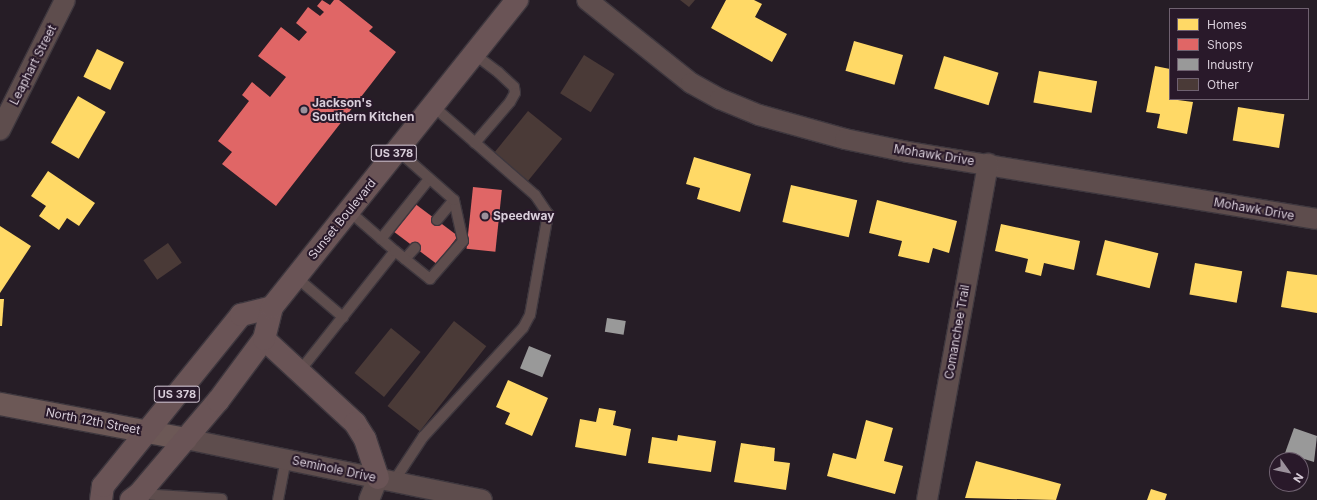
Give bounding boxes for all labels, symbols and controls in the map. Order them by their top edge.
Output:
legend [1169,8,1309,100]
text: Homes [1207,17,1247,32]
street label: Leaphart Street [7,23,59,107]
text: Shops [1207,37,1243,52]
text: Industry [1207,57,1253,72]
text: Other [1207,77,1239,92]
place label: Jackson's Southern Kitchen [312,96,414,124]
marker: Jackson's Southern Kitchen [299,105,309,115]
street label: Mohawk Drive [893,142,975,168]
road number: US 378 [370,144,418,162]
street label: Sunset Boulevard [305,176,379,262]
street label: Mohawk Drive [1213,195,1295,223]
place label: Speedway [493,209,554,223]
marker: Speedway [480,211,490,221]
street label: Comanchee Trail [942,284,972,380]
road number: US 378 [153,385,201,403]
street label: North 12th Street [45,405,141,437]
north arrow [1269,452,1309,492]
street label: Seminole Drive [291,453,377,485]
text: N [1290,471,1306,485]

